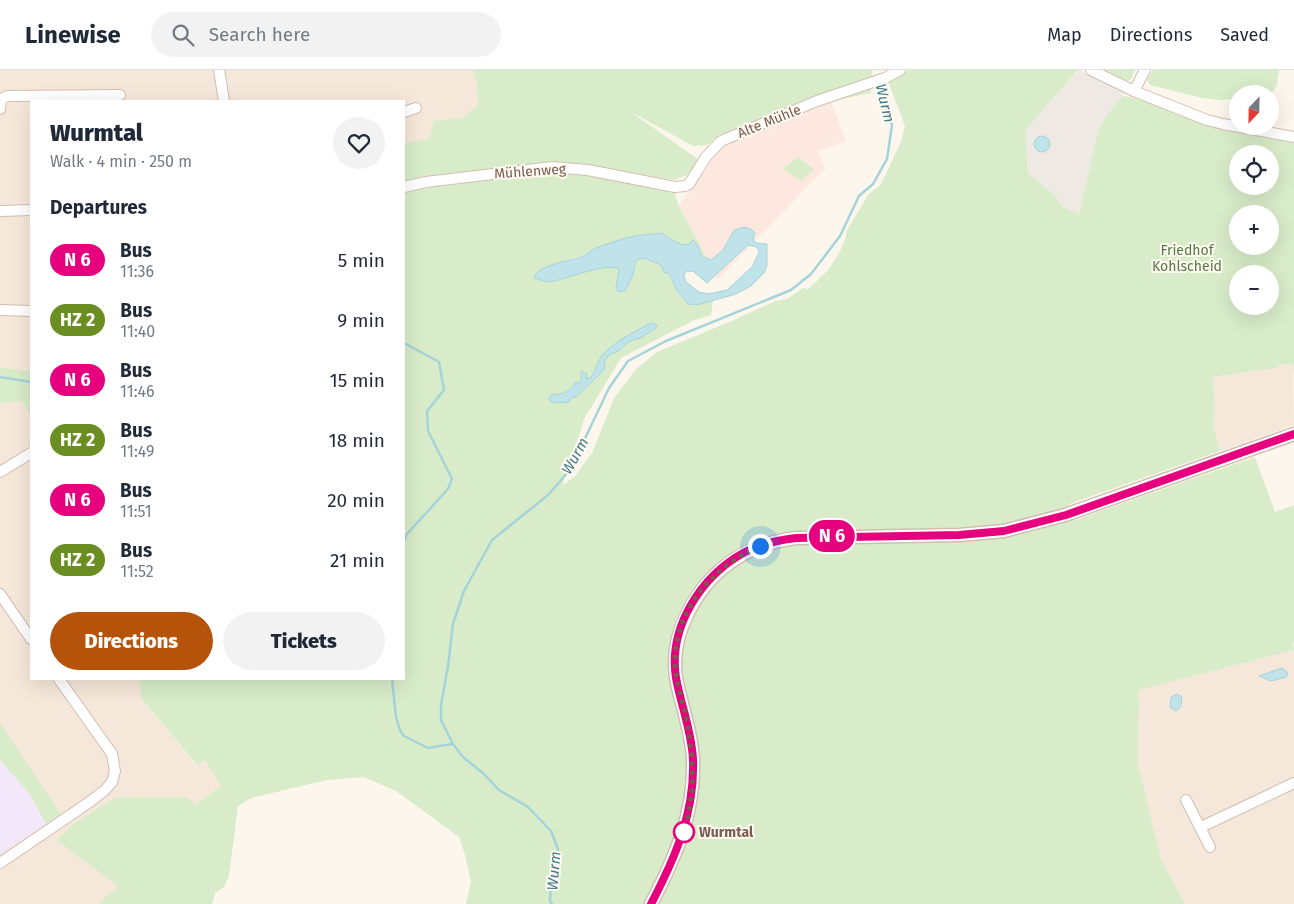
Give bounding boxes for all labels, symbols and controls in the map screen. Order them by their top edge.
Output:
search box [151,12,501,57]
text: Linewise [25,21,121,49]
icon: search [169,21,197,49]
text: Search here [209,23,310,46]
text: Map [1047,24,1082,46]
text: Directions [1110,24,1192,46]
text: Saved [1220,24,1269,46]
water label: Wurm [872,82,898,124]
north arrow [1229,85,1279,135]
map controls [1229,85,1279,315]
street label: Alte Mühle [735,101,804,142]
button: heart [333,117,385,169]
text: Wurmtal [50,119,143,147]
button: locate [1229,145,1279,195]
text: Walk · 4 min · 250 m [50,152,192,171]
street label: Mühlenweg [493,160,567,182]
text: Departures [50,196,147,219]
button: + [1229,205,1279,255]
text: Bus [120,239,152,262]
park label: Friedhof Kohlscheid [1152,242,1222,275]
text: N 6 [64,249,91,271]
text: 5 min [338,249,385,272]
text: 11:36 [120,262,154,281]
button: − [1229,265,1279,315]
text: Bus [120,299,152,322]
text: HZ 2 [60,309,95,331]
text: 9 min [337,309,385,332]
text: 11:40 [120,322,155,341]
text: Bus [120,359,152,382]
text: N 6 [64,369,91,391]
text: 15 min [329,369,385,392]
text: 11:46 [120,382,154,401]
text: Bus [120,419,152,442]
text: HZ 2 [60,429,95,451]
text: 18 min [328,429,385,452]
water label: Wurm [558,434,592,478]
text: 11:49 [120,442,154,461]
text: Bus [120,479,152,502]
text: N 6 [64,489,91,511]
text: 20 min [327,489,385,512]
text: 11:51 [120,502,152,521]
line badge: N 6 [803,520,861,552]
text: N 6 [819,525,845,547]
your location [748,534,773,559]
text: Bus [120,539,152,562]
text: HZ 2 [60,549,95,571]
text: 21 min [330,549,385,572]
text: 11:52 [120,562,154,581]
button: Directions [50,612,213,670]
button: Tickets [223,612,385,670]
marker: Wurmtal [673,821,695,843]
place label: Wurmtal [699,824,754,841]
water label: Wurm [543,851,565,891]

